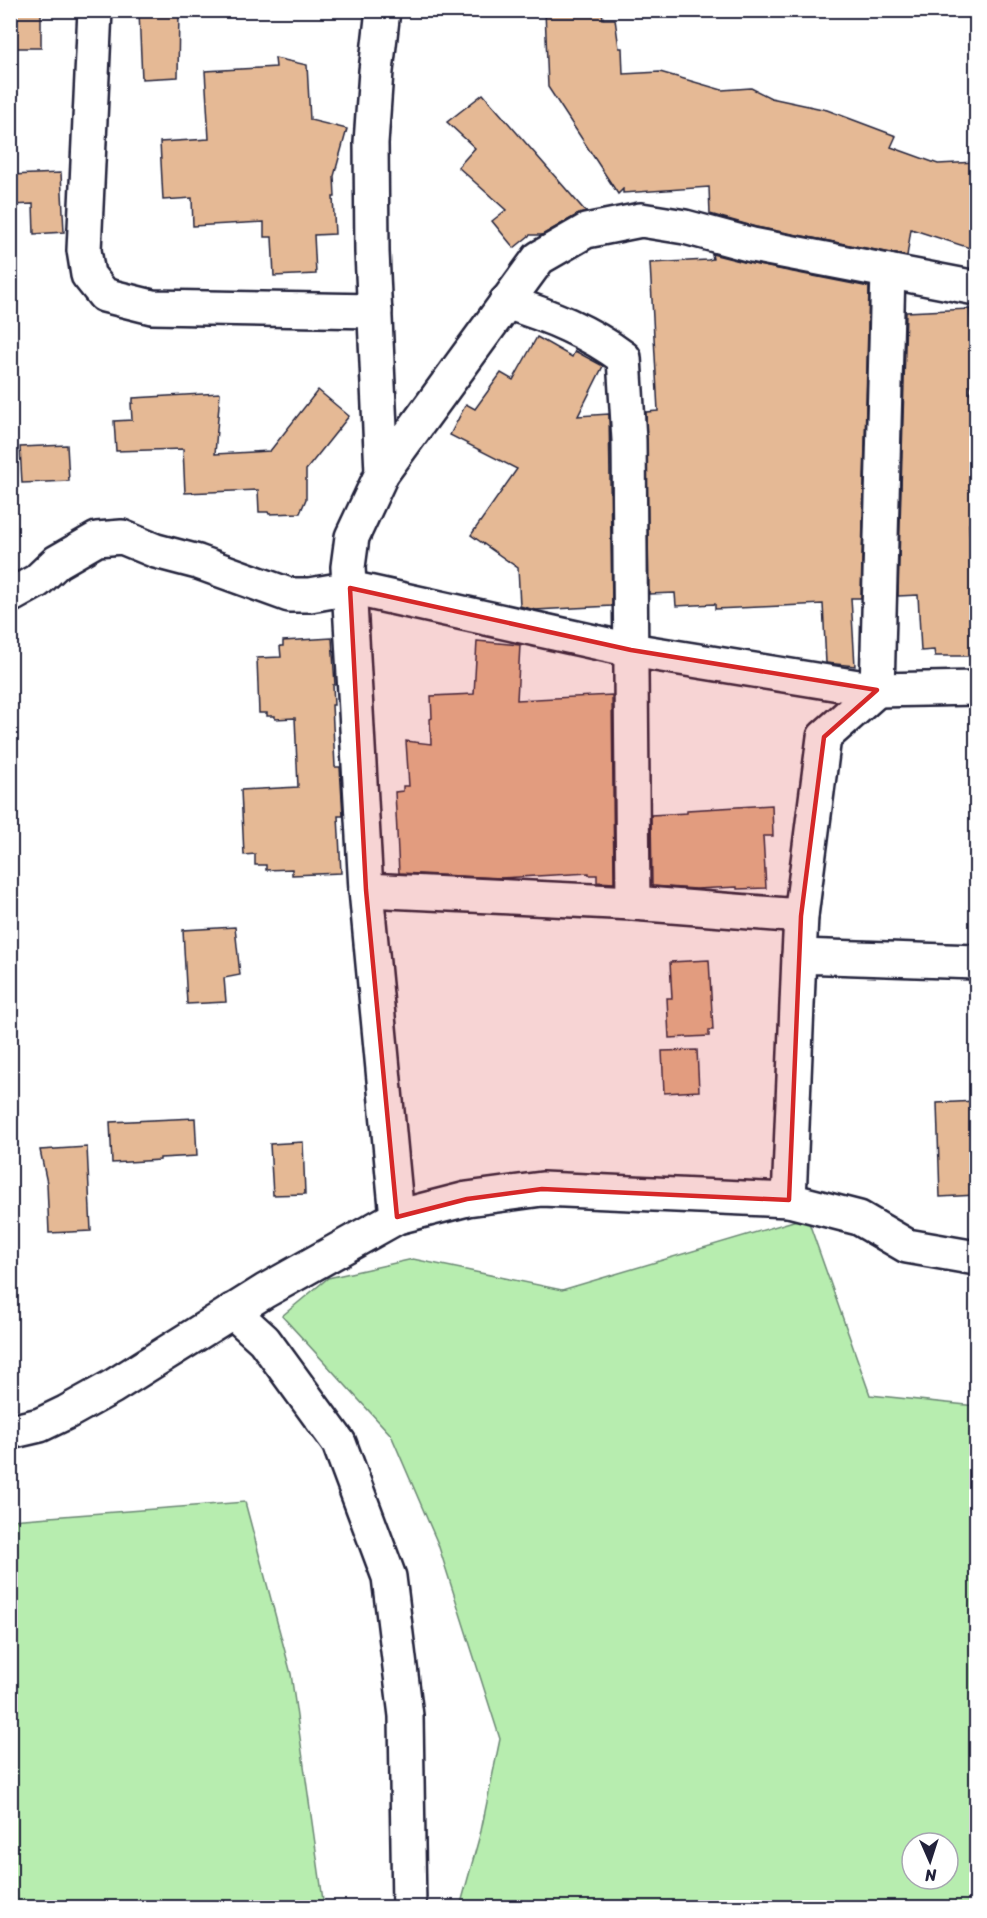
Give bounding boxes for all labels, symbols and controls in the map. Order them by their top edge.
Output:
north arrow [900,1831,960,1891]
text: N [924,1861,938,1890]

